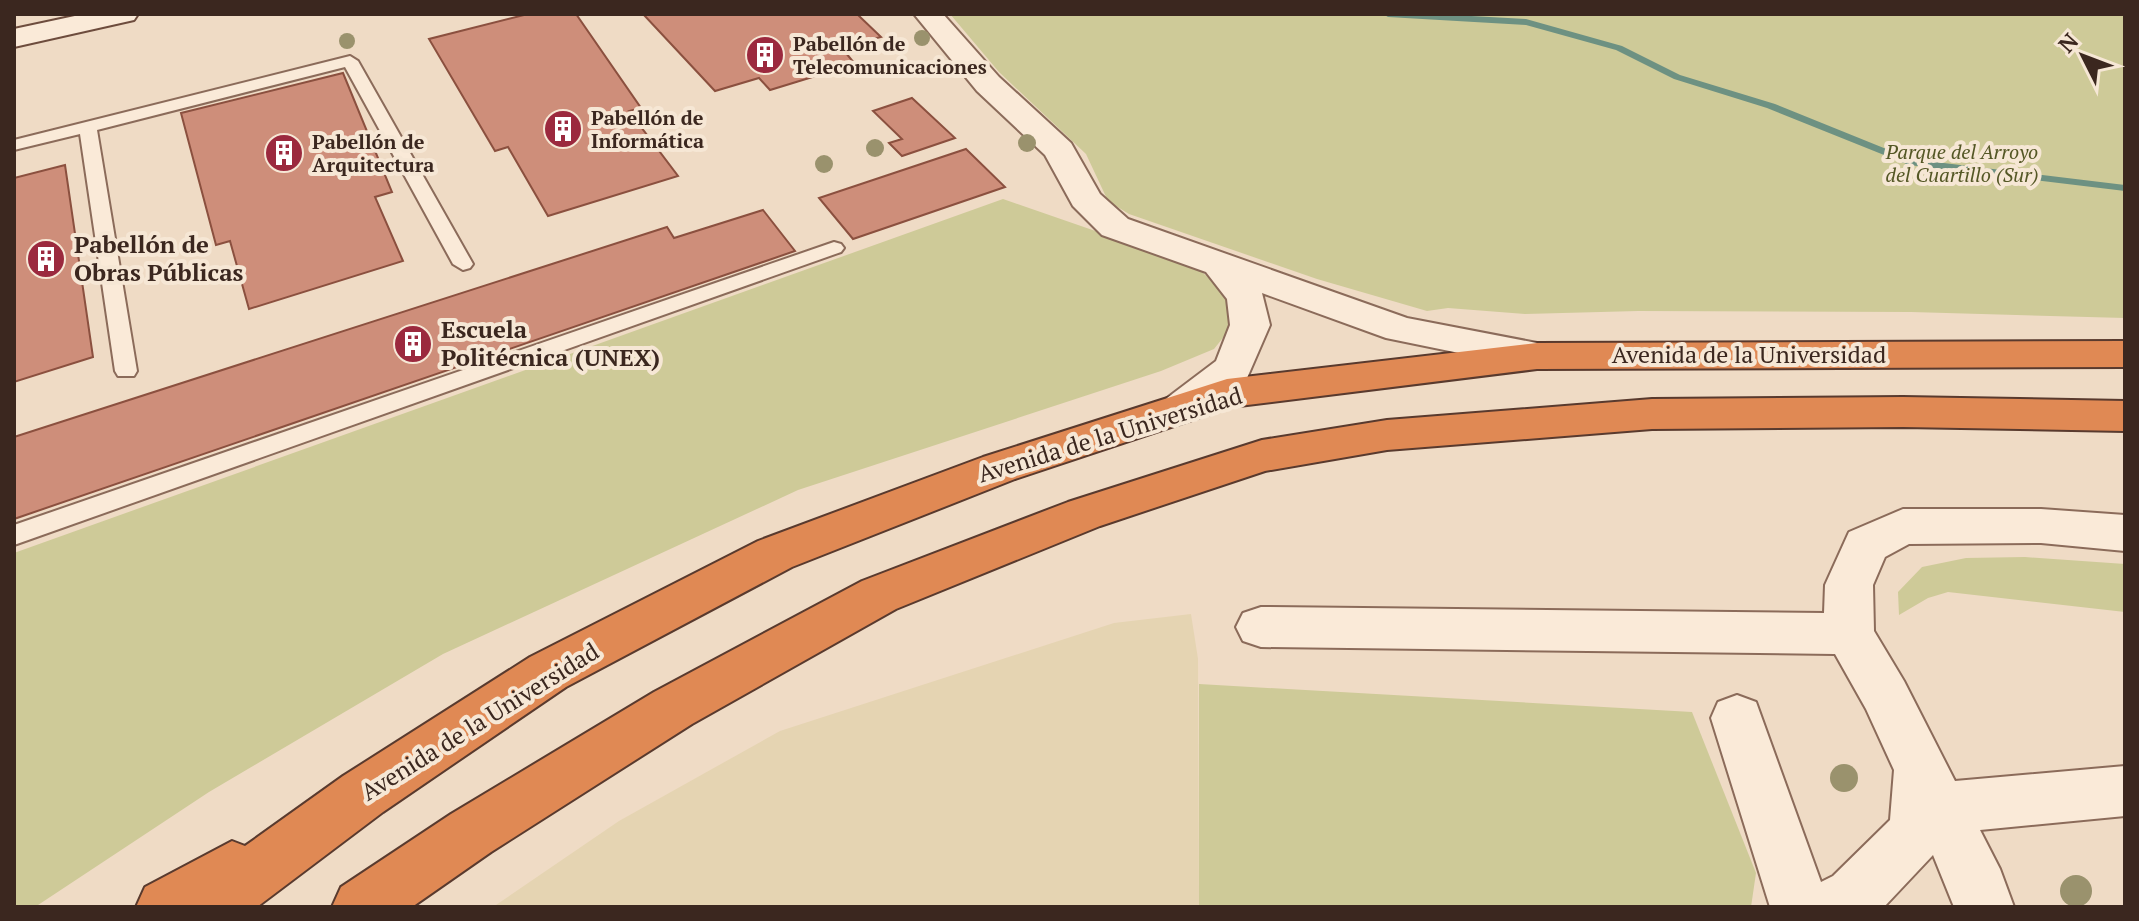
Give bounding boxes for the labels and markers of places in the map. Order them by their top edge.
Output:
place label: Pabellón de Telecomunicaciones [793,30,987,80]
building icon: Pabellón de Telecomunicaciones [744,34,786,76]
place label: Pabellón de Informática [591,104,704,154]
building icon: Pabellón de Informática [542,108,584,150]
place label: Pabellón de Arquitectura [312,128,434,178]
building icon: Pabellón de Arquitectura [263,132,305,174]
place label: Pabellón de Obras Públicas [74,228,244,288]
building icon: Pabellón de Obras Públicas [25,238,67,280]
place label: Escuela Politécnica (UNEX) [441,313,660,373]
building icon: Escuela Politécnica (UNEX) [392,323,434,365]

